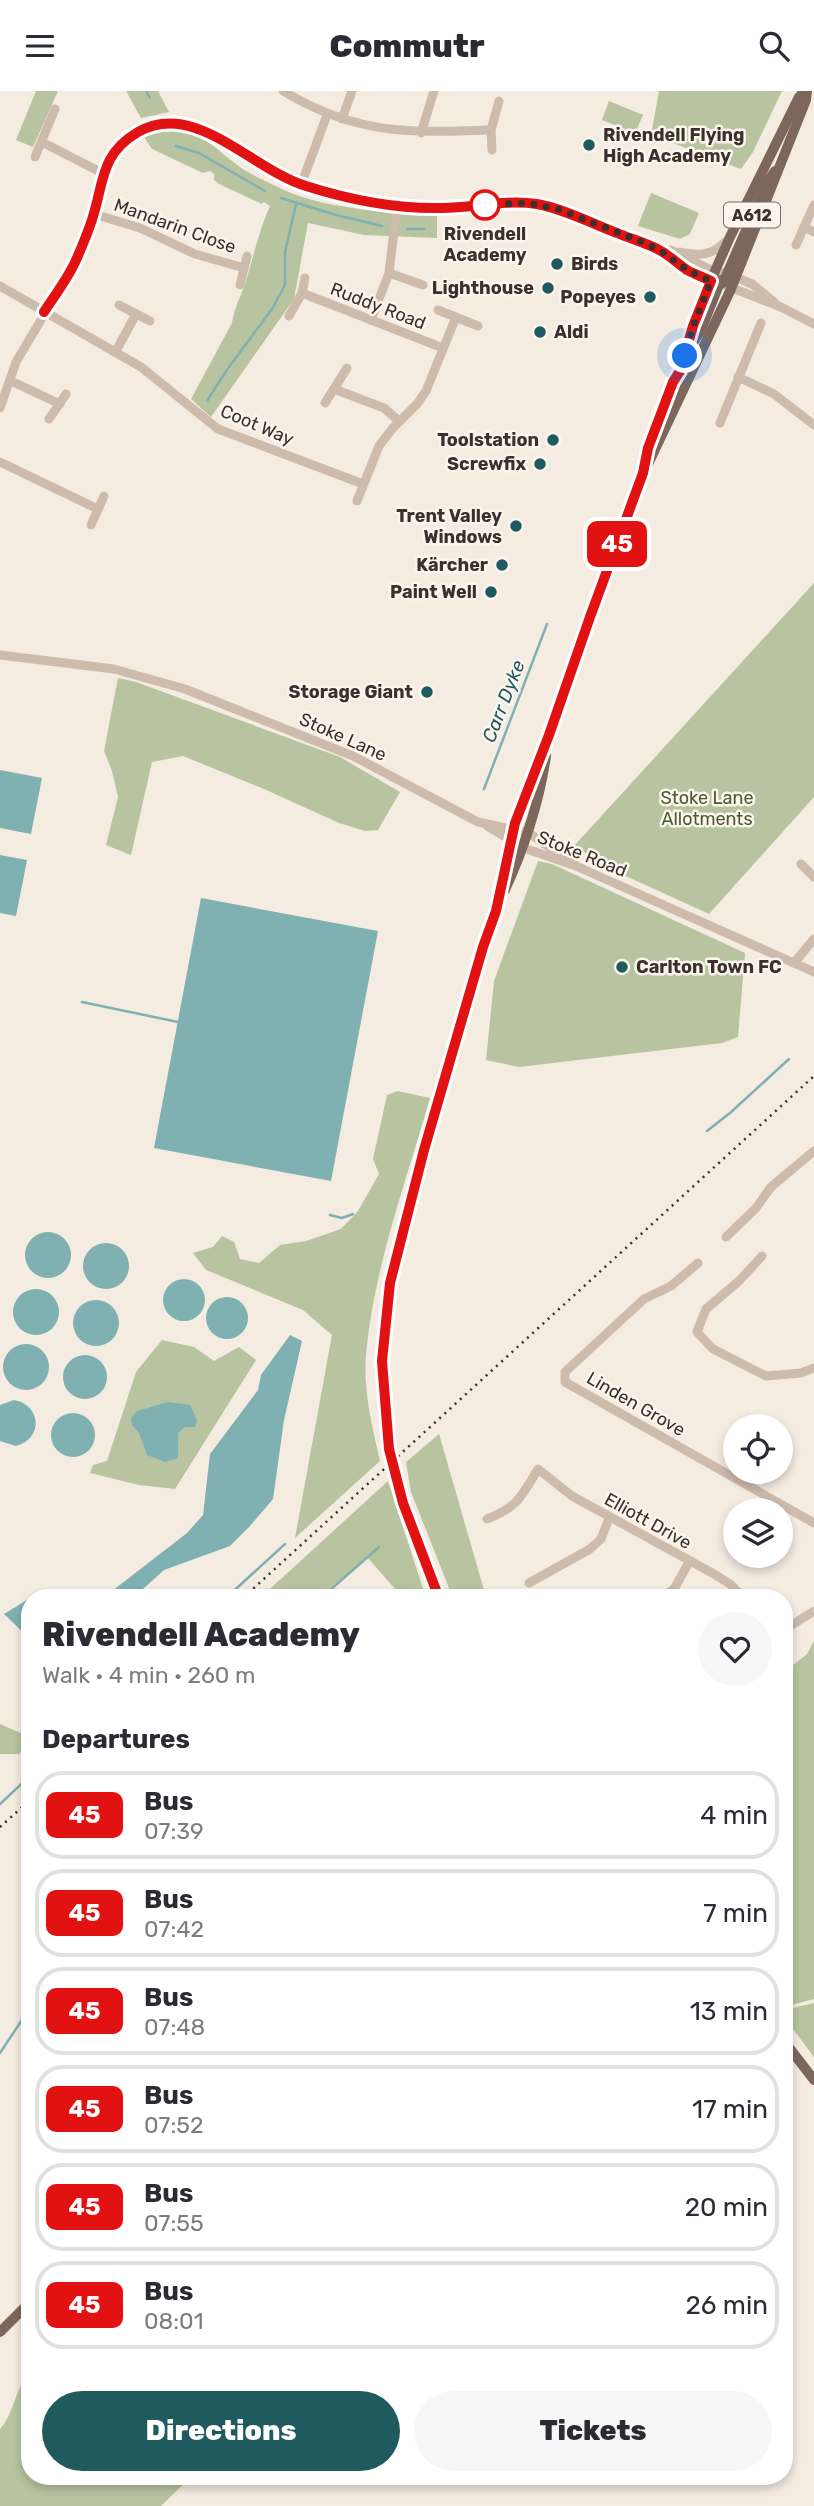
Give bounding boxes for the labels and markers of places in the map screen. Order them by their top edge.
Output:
place label: Rivendell Flying High Academy [603,124,745,167]
marker: Rivendell Flying High Academy [581,137,597,153]
marker: Rivendell Academy [470,190,500,220]
place label: Rivendell Academy [444,223,527,266]
place label: Birds [571,253,618,275]
marker: Birds [549,256,565,272]
place label: Lighthouse [432,277,534,299]
marker: Lighthouse [540,280,556,296]
place label: Popeyes [560,286,636,308]
marker: Popeyes [642,289,658,305]
place label: Aldi [554,321,589,343]
marker: Aldi [532,324,548,340]
place label: Toolstation [437,429,539,451]
marker: Toolstation [545,432,561,448]
place label: Screwfix [447,453,526,475]
marker: Screwfix [532,456,548,472]
place label: Trent Valley Windows [396,505,502,548]
marker: Trent Valley Windows [508,518,524,534]
place label: Kärcher [416,554,488,576]
marker: Kärcher [494,557,510,573]
place label: Paint Well [390,581,477,603]
marker: Paint Well [483,584,499,600]
place label: Storage Giant [288,681,413,703]
marker: Storage Giant [419,684,435,700]
place label: Carlton Town FC [636,956,782,978]
marker: Carlton Town FC [614,959,630,975]

